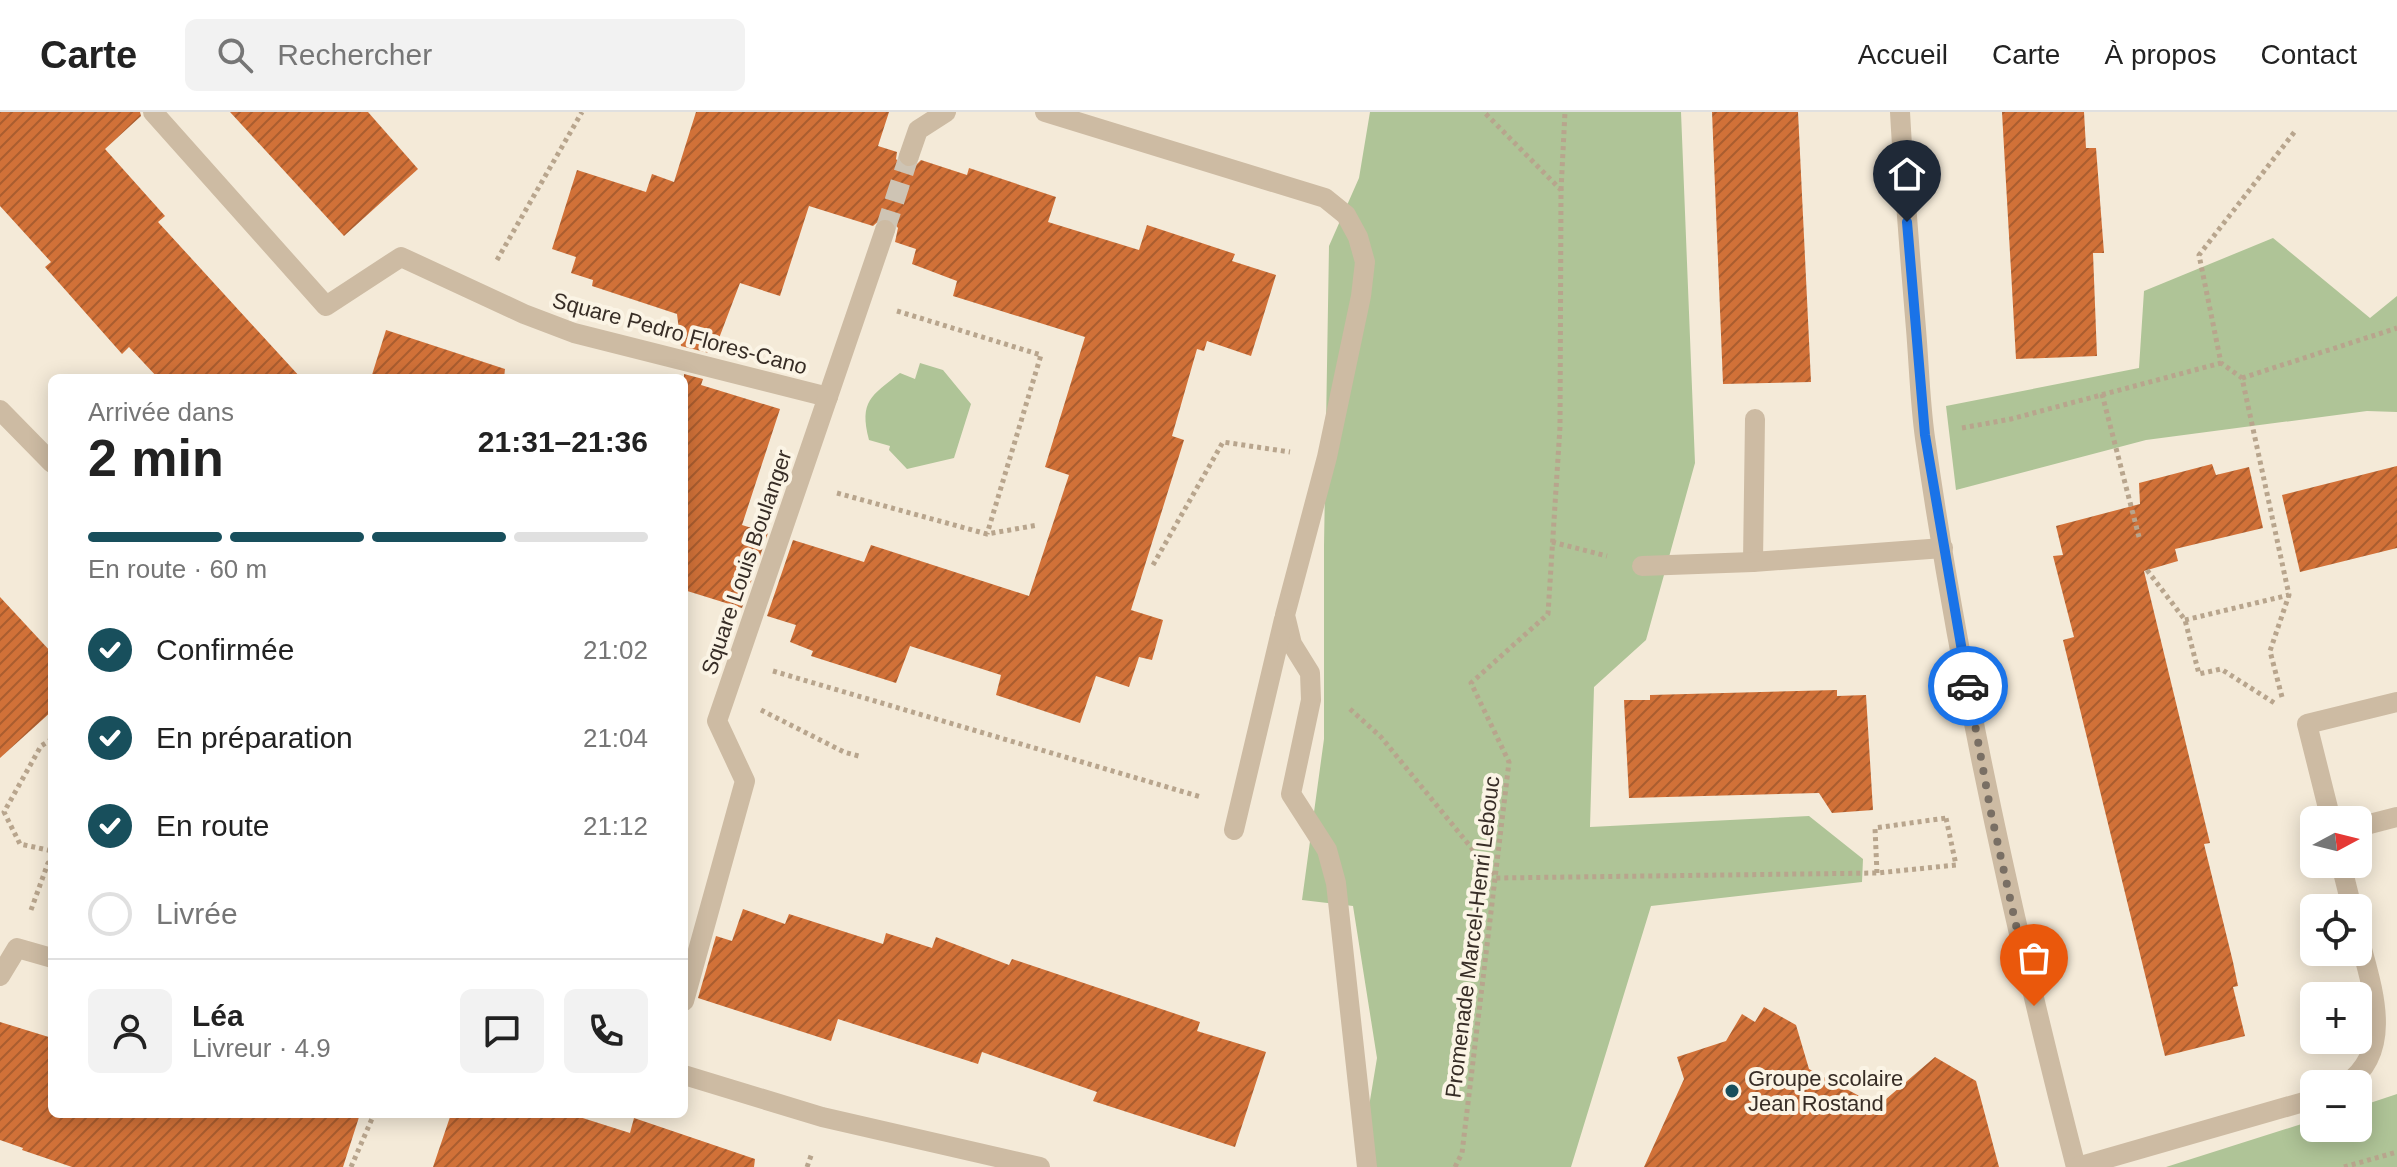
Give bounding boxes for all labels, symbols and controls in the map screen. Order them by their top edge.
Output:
search box [185,19,745,91]
icon: search [213,33,257,77]
text: Carte [40,34,137,76]
text: Rechercher [277,38,432,71]
text: Accueil [1858,39,1948,70]
text: Carte [1992,39,2060,70]
text: À propos [2104,39,2217,70]
text: Contact [2261,39,2357,70]
pin [1873,140,1941,222]
icon: home [1885,152,1929,196]
street label: Square Pedro Flores-Cano [550,287,810,380]
text: Arrivée dans [88,397,234,427]
text: 21:31–21:36 [478,425,648,458]
text: 2 min [88,429,224,487]
street label: Square Louis Boulanger [696,446,797,678]
text: En route · 60 m [88,554,267,584]
icon: check [88,628,132,672]
text: Confirmée [156,633,294,666]
text: 21:02 [583,635,648,665]
courier [1928,646,2008,726]
icon: car [1946,664,1990,708]
icon: check [88,716,132,760]
text: En préparation [156,721,353,754]
text: 21:04 [583,723,648,753]
street label: Promenade Marcel-Henri Lebouc [1440,775,1505,1099]
icon: check [88,804,132,848]
north arrow [2300,806,2372,878]
map controls [2300,806,2372,1142]
text: En route [156,809,269,842]
text: 21:12 [583,811,648,841]
button: locate [2300,894,2372,966]
text: Livrée [156,897,238,930]
pin [2000,924,2068,1006]
icon: bag [2012,936,2056,980]
button: + [2300,982,2372,1054]
button: person [88,989,172,1073]
button: chat [460,989,544,1073]
button: phone [564,989,648,1073]
text: Léa [192,999,244,1032]
text: Livreur · 4.9 [192,1033,331,1063]
place label: Groupe scolaire Jean Rostand [1748,1066,1903,1116]
button: − [2300,1070,2372,1142]
marker: Groupe scolaire Jean Rostand [1723,1082,1741,1100]

